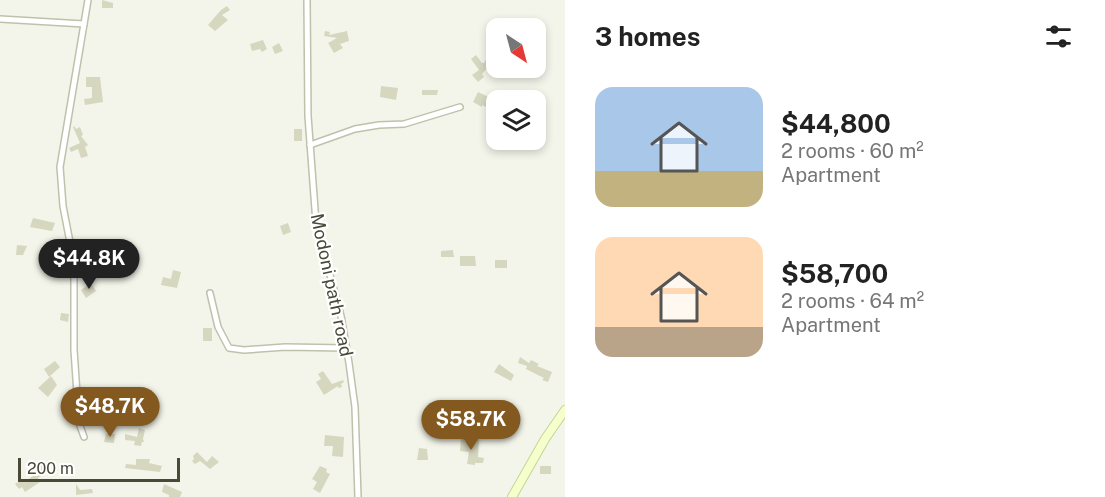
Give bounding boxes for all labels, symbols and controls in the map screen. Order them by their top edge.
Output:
north arrow [486,18,546,78]
map controls [486,18,546,150]
icon: filters [1042,20,1075,53]
text: 3 homes [595,21,700,52]
button: layers [486,90,546,150]
text: $44,800 [781,108,891,139]
icon: home [643,111,715,183]
text: 2 rooms · 60 m² [781,139,924,163]
text: Apartment [781,163,881,187]
street label: Modoni path road [307,212,357,358]
pin: $44.8K [40,239,138,290]
text: $44.8K [53,246,126,270]
text: $58,700 [781,258,888,289]
icon: home [643,261,715,333]
text: 2 rooms · 64 m² [781,289,924,313]
text: Apartment [781,313,881,337]
pin: $48.7K [61,387,159,438]
text: $48.7K [75,394,145,418]
pin: $58.7K [422,400,520,451]
text: $58.7K [435,407,507,431]
scale bar [18,455,180,482]
text: 200 m [27,459,74,478]

